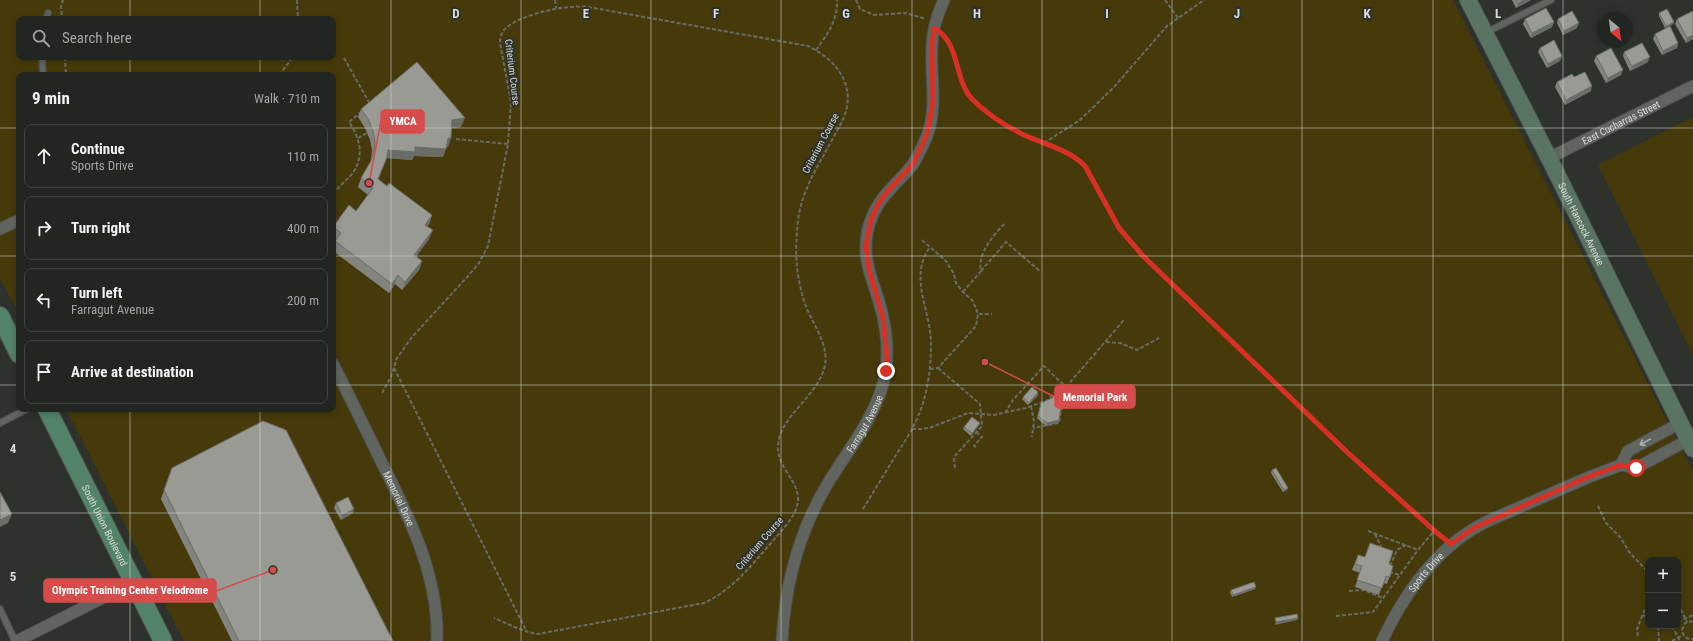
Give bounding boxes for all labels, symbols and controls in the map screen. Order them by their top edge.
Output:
text: D [452,6,460,21]
text: E [583,6,590,21]
text: F [713,6,719,21]
text: G [842,6,850,21]
text: H [973,6,981,21]
text: I [1105,6,1109,21]
text: J [1234,6,1240,21]
text: K [1363,6,1371,21]
text: L [1495,6,1501,21]
north arrow [1597,12,1633,48]
search box [16,16,336,60]
icon: search [30,27,52,49]
text: Search here [62,29,132,47]
street label: Criterium Course [503,38,522,106]
text: 9 min [32,88,70,108]
text: Walk · 710 m [254,91,320,106]
street label: East Cucharras Street [1580,99,1661,147]
callout: YMCA [381,110,424,133]
street label: Criterium Course [800,111,841,175]
text: YMCA [389,115,417,128]
text: Continue [71,140,125,158]
icon: ahead [33,145,55,167]
text: 110 m [287,149,319,164]
text: Sports Drive [71,158,134,173]
street label: South Hancock Avenue [1556,181,1606,268]
icon: right [33,217,55,239]
text: Turn right [71,219,130,237]
text: 400 m [287,221,319,236]
text: Turn left [71,284,122,302]
icon: left [33,289,55,311]
text: 200 m [287,293,319,308]
text: Farragut Avenue [71,302,154,317]
icon: arrive [33,361,55,383]
route end [877,362,895,380]
text: Arrive at destination [71,363,194,381]
callout: Memorial Park [1055,385,1135,408]
text: Memorial Park [1063,391,1128,404]
street label: Farragut Avenue [844,393,885,455]
one-way arrow [1640,438,1652,446]
text: 4 [10,441,17,456]
route start [1627,459,1645,477]
street label: Memorial Drive [381,469,416,528]
street label: South Union Boulevard [80,483,130,568]
street label: Criterium Course [733,514,786,572]
street label: Sports Drive [1406,550,1446,594]
map controls [1645,557,1681,629]
button: + [1645,557,1681,593]
text: 5 [10,569,17,584]
callout: Olympic Training Center Velodrome [44,579,216,602]
text: Olympic Training Center Velodrome [52,584,208,597]
button: − [1645,593,1681,629]

